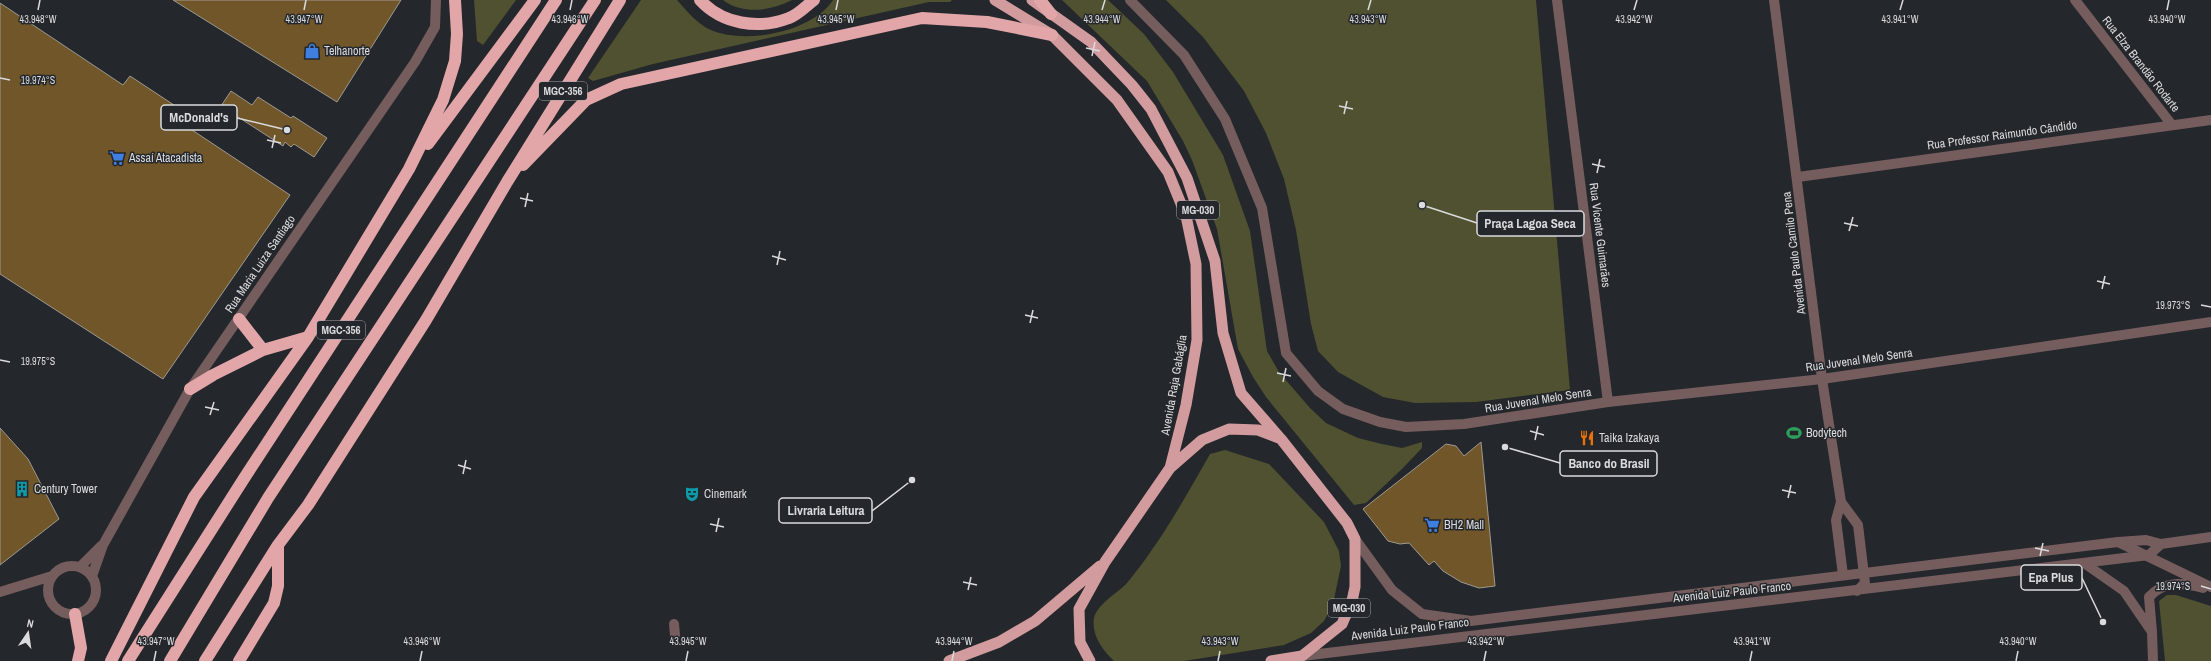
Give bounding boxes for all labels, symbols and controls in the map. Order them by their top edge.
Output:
text: 43.948°W [20,13,57,26]
text: 43.947°W [286,13,323,26]
text: 43.946°W [552,13,589,26]
text: 43.945°W [818,13,855,26]
text: 43.944°W [1084,13,1121,26]
text: 43.943°W [1350,13,1387,26]
text: 43.942°W [1616,13,1653,26]
text: 43.941°W [1882,13,1919,26]
street label: Rua Elza Brandão Rodarte [2098,13,2184,115]
text: 43.940°W [2149,13,2186,26]
shop icon: Telhanorte [303,42,321,60]
place label: Telhanorte [324,43,370,59]
text: 19.974°S [21,74,56,87]
road number: MGC-356 [539,82,587,100]
callout: McDonald's [161,105,237,130]
text: McDonald's [169,109,229,126]
street label: Rua Professor Raimundo Cândido [1926,117,2078,153]
supermarket icon: Assaí Atacadista [108,149,126,167]
place label: Assaí Atacadista [128,150,203,166]
street label: Rua Vicente Guimarães [1586,182,1614,288]
street label: Avenida Paulo Camilo Pena [1778,190,1810,316]
road number: MG-030 [1177,201,1219,219]
callout: Praça Lagoa Seca [1477,211,1584,236]
street label: Rua Maria Luiza Santiago [221,212,299,316]
text: Praça Lagoa Seca [1484,215,1576,232]
text: 19.973°S [2156,299,2191,312]
road number: MGC-356 [317,321,365,339]
street label: Avenida Raja Gabáglia [1157,333,1191,437]
street label: Rua Juvenal Melo Senra [1805,345,1914,375]
text: 19.975°S [21,355,56,368]
street label: Rua Juvenal Melo Senra [1484,384,1593,416]
sports icon: Bodytech [1785,424,1803,442]
place label: Bodytech [1806,425,1847,441]
restaurant icon: Taika Izakaya [1578,429,1596,447]
place label: Taika Izakaya [1599,430,1660,446]
callout: Banco do Brasil [1560,451,1657,476]
text: Banco do Brasil [1568,455,1650,472]
building icon: Century Tower [13,480,31,498]
place label: Century Tower [34,481,98,497]
theatre icon: Cinemark [683,485,701,503]
place label: Cinemark [704,486,747,502]
callout: Livraria Leitura [779,498,872,523]
text: Livraria Leitura [787,502,865,519]
supermarket icon: BH2 Mall [1423,516,1441,534]
place label: BH2 Mall [1444,517,1484,533]
callout: Epa Plus [2021,565,2082,590]
text: Epa Plus [2028,569,2074,586]
street label: Avenida Luiz Paulo Franco [1671,578,1792,606]
text: 19.974°S [2156,580,2191,593]
road number: MG-030 [1328,599,1370,617]
north arrow [8,613,48,653]
street label: Avenida Luiz Paulo Franco [1349,614,1470,644]
text: N [26,616,35,631]
text: 43.947°W [138,635,175,648]
text: 43.946°W [404,635,441,648]
text: 43.945°W [670,635,707,648]
text: 43.944°W [936,635,973,648]
text: 43.943°W [1202,635,1239,648]
text: 43.942°W [1468,635,1505,648]
text: 43.941°W [1734,635,1771,648]
text: 43.940°W [2000,635,2037,648]

